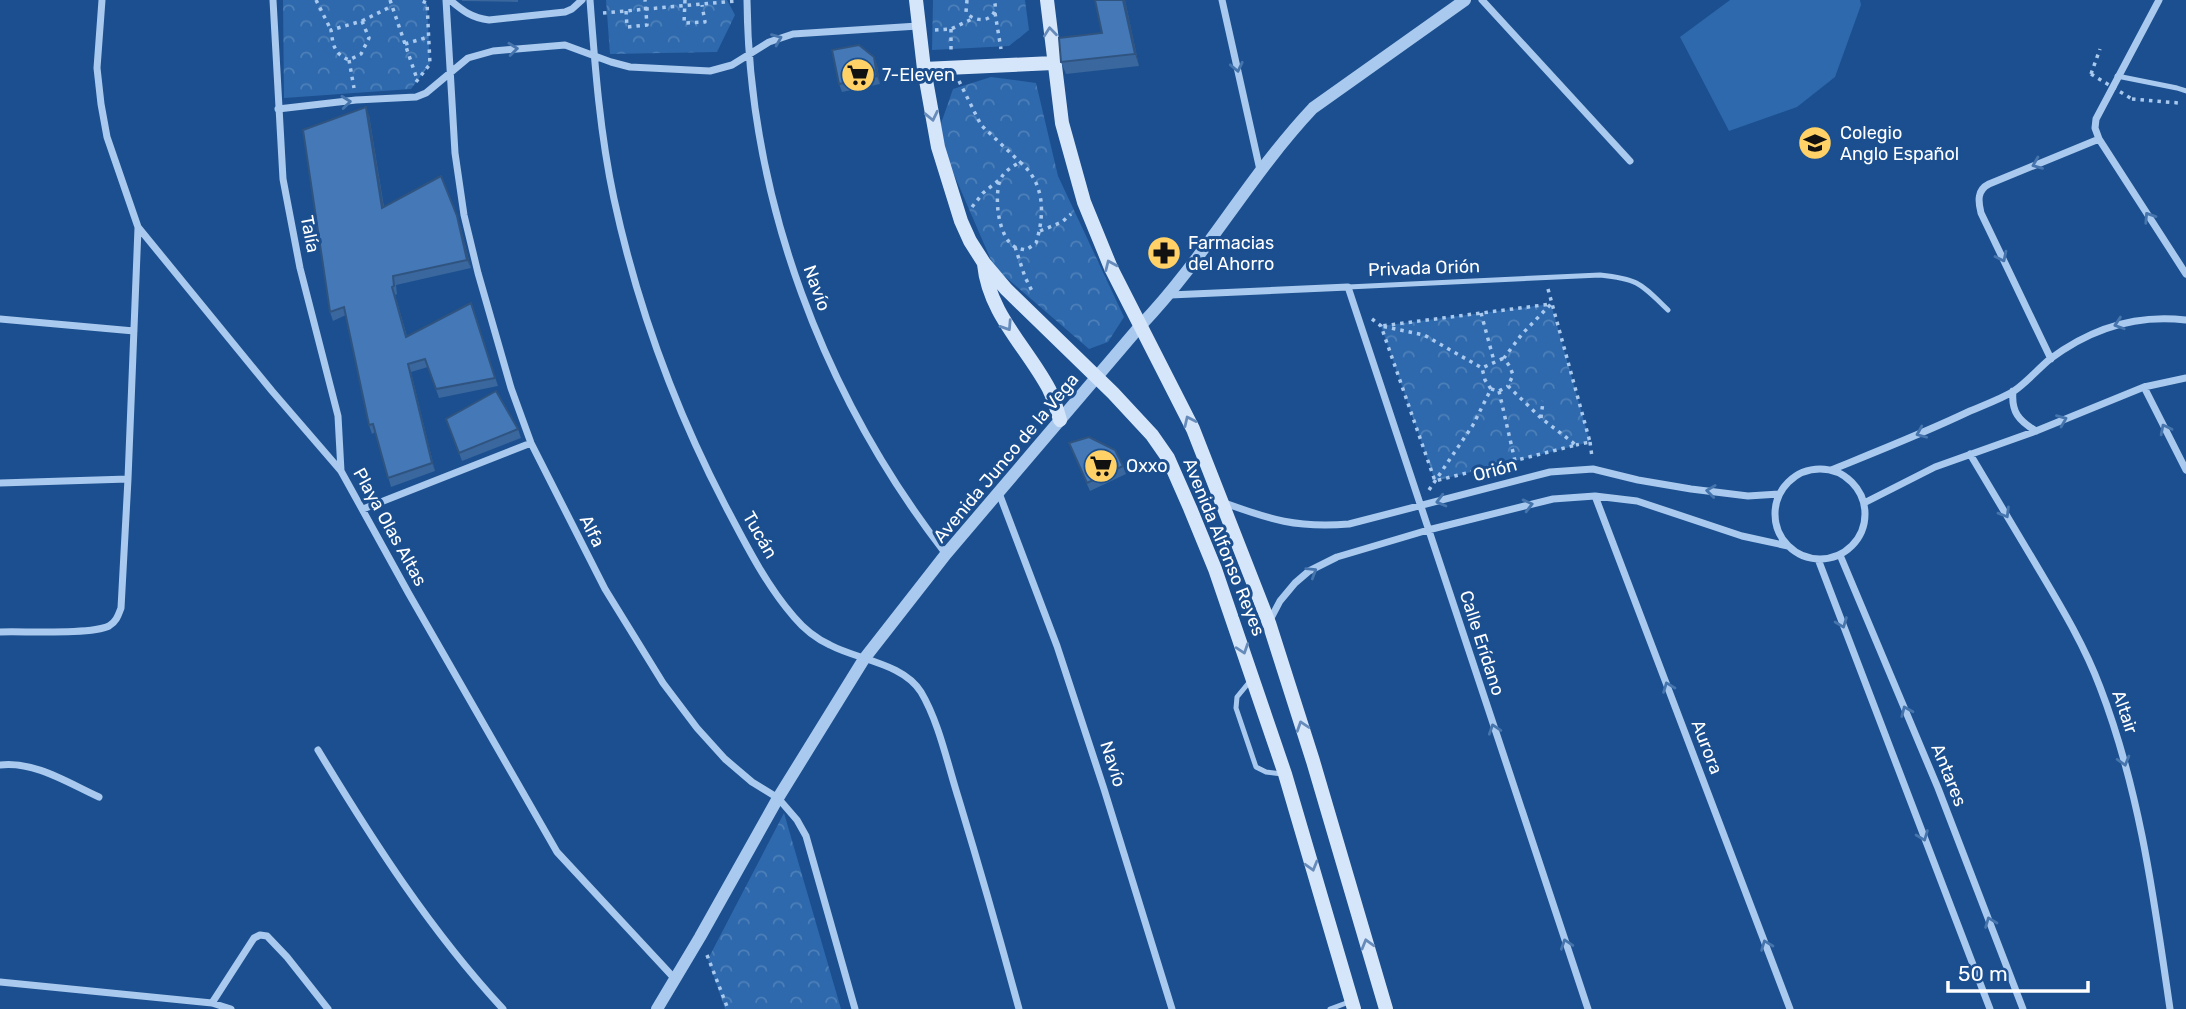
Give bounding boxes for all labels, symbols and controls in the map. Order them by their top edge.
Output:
one-way arrow [1043,26,1058,37]
one-way arrow [770,34,782,48]
one-way arrow [508,42,519,57]
supermarket icon: 7-Eleven [839,56,877,94]
one-way arrow [1228,61,1243,73]
place label: 7-Eleven [882,64,955,86]
one-way arrow [340,94,352,109]
one-way arrow [923,110,938,122]
place label: Colegio Anglo Español [1840,122,1959,165]
school or university icon: Colegio Anglo Español [1796,124,1834,162]
one-way arrow [2032,156,2044,170]
one-way arrow [2144,211,2157,224]
street label: Talía [296,214,324,254]
place label: Farmacias del Ahorro [1188,232,1274,275]
pharmacy icon: Farmacias del Ahorro [1145,234,1183,272]
one-way arrow [1994,250,2008,262]
street label: Privada Orión [1368,255,1480,281]
one-way arrow [1104,260,1118,272]
street label: Navío [799,262,835,314]
one-way arrow [2113,316,2125,331]
one-way arrow [999,318,1011,331]
street label: Avenida Junco de la Vega [929,369,1083,547]
one-way arrow [2056,415,2068,429]
one-way arrow [1183,416,1197,428]
one-way arrow [2159,424,2173,436]
one-way arrow [1916,425,1928,439]
supermarket icon: Oxxo [1082,447,1120,485]
street label: Orión [1471,454,1519,486]
place label: Oxxo [1126,455,1168,477]
street label: Avenida Alfonso Reyes [1178,455,1270,639]
street label: Playa Olas Altas [348,464,432,590]
one-way arrow [1706,484,1717,499]
one-way arrow [1435,493,1447,507]
one-way arrow [1522,499,1534,513]
one-way arrow [1997,505,2010,518]
street label: Tucán [738,508,782,562]
street label: Alfa [575,511,609,551]
one-way arrow [1304,567,1317,580]
street label: Calle Erídano [1455,588,1509,698]
one-way arrow [1834,617,1848,629]
one-way arrow [1235,642,1249,655]
one-way arrow [1662,681,1676,693]
street label: Altair [2107,687,2143,737]
one-way arrow [1900,706,1914,718]
street label: Aurora [1687,717,1727,777]
one-way arrow [1295,720,1310,732]
one-way arrow [1488,723,1502,735]
street label: Navío [1095,738,1131,790]
street label: Antares [1926,740,1972,810]
one-way arrow [2116,754,2131,766]
one-way arrow [1915,829,1929,841]
one-way arrow [1303,860,1318,872]
one-way arrow [1984,917,1998,929]
one-way arrow [1360,938,1375,950]
one-way arrow [1560,939,1574,951]
one-way arrow [1760,940,1774,952]
scale bar [1948,950,2088,994]
text: 50 m [1958,961,2008,986]

